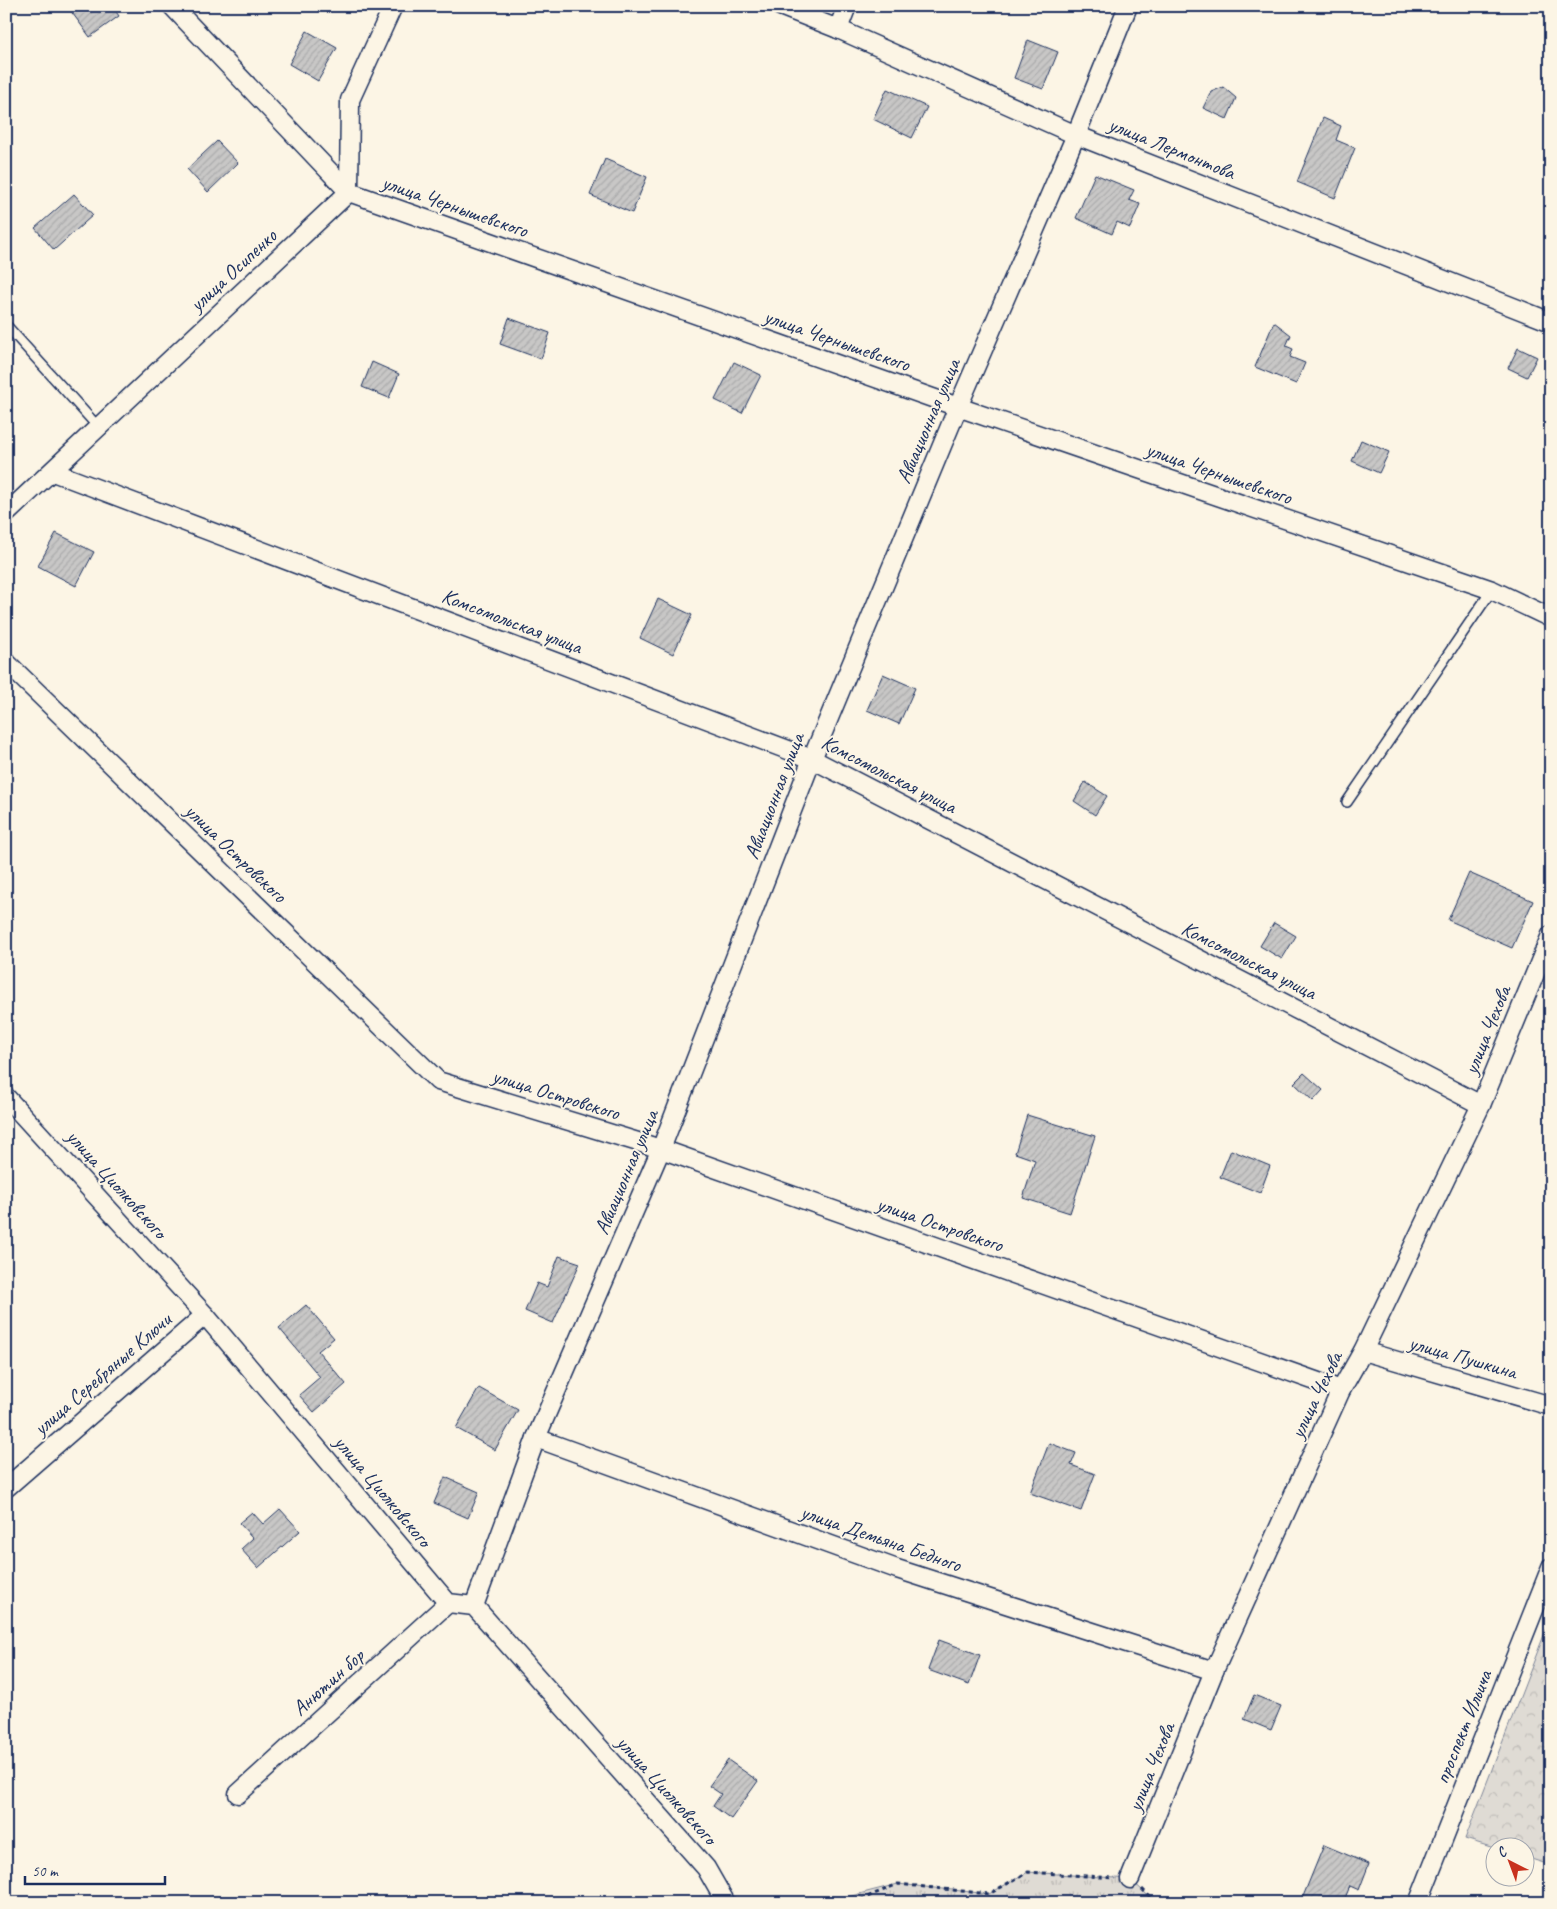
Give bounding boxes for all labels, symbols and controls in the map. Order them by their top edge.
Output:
street label: улица Лермонтова [1103,110,1241,186]
street label: улица Чернышевского [377,168,533,244]
street label: улица Осипенко [182,222,283,318]
street label: улица Чернышевского [759,302,915,378]
street label: Авиационная улица [890,353,967,487]
street label: улица Чернышевского [1141,435,1297,511]
street label: Комсомольская улица [438,582,587,660]
street label: Авиационная улица [738,727,811,863]
street label: Комсомольская улица [817,729,962,820]
street label: улица Островского [178,797,293,909]
street label: Комсомольская улица [1177,915,1322,1006]
street label: улица Чехова [1457,980,1517,1080]
street label: улица Островского [487,1062,624,1126]
street label: Авиационная улица [588,1104,665,1238]
street label: улица Циолковского [60,1122,175,1246]
street label: улица Островского [872,1190,1008,1258]
street label: улица Серебряные Ключи [26,1305,178,1442]
street label: улица Пушкина [1404,1329,1522,1385]
street label: улица Чехова [1283,1345,1349,1444]
street label: улица Циолковского [327,1428,439,1554]
street label: улица Демьяна Бедного [796,1498,966,1578]
street label: Анютин бор [287,1642,370,1721]
street label: проспект Ильича [1428,1665,1498,1788]
street label: улица Чехова [1121,1717,1181,1817]
street label: улица Циолковского [610,1728,725,1852]
north arrow [1484,1836,1534,1886]
text: С [1493,1843,1511,1861]
scale bar [25,1854,165,1886]
text: 50 m [32,1862,59,1881]

